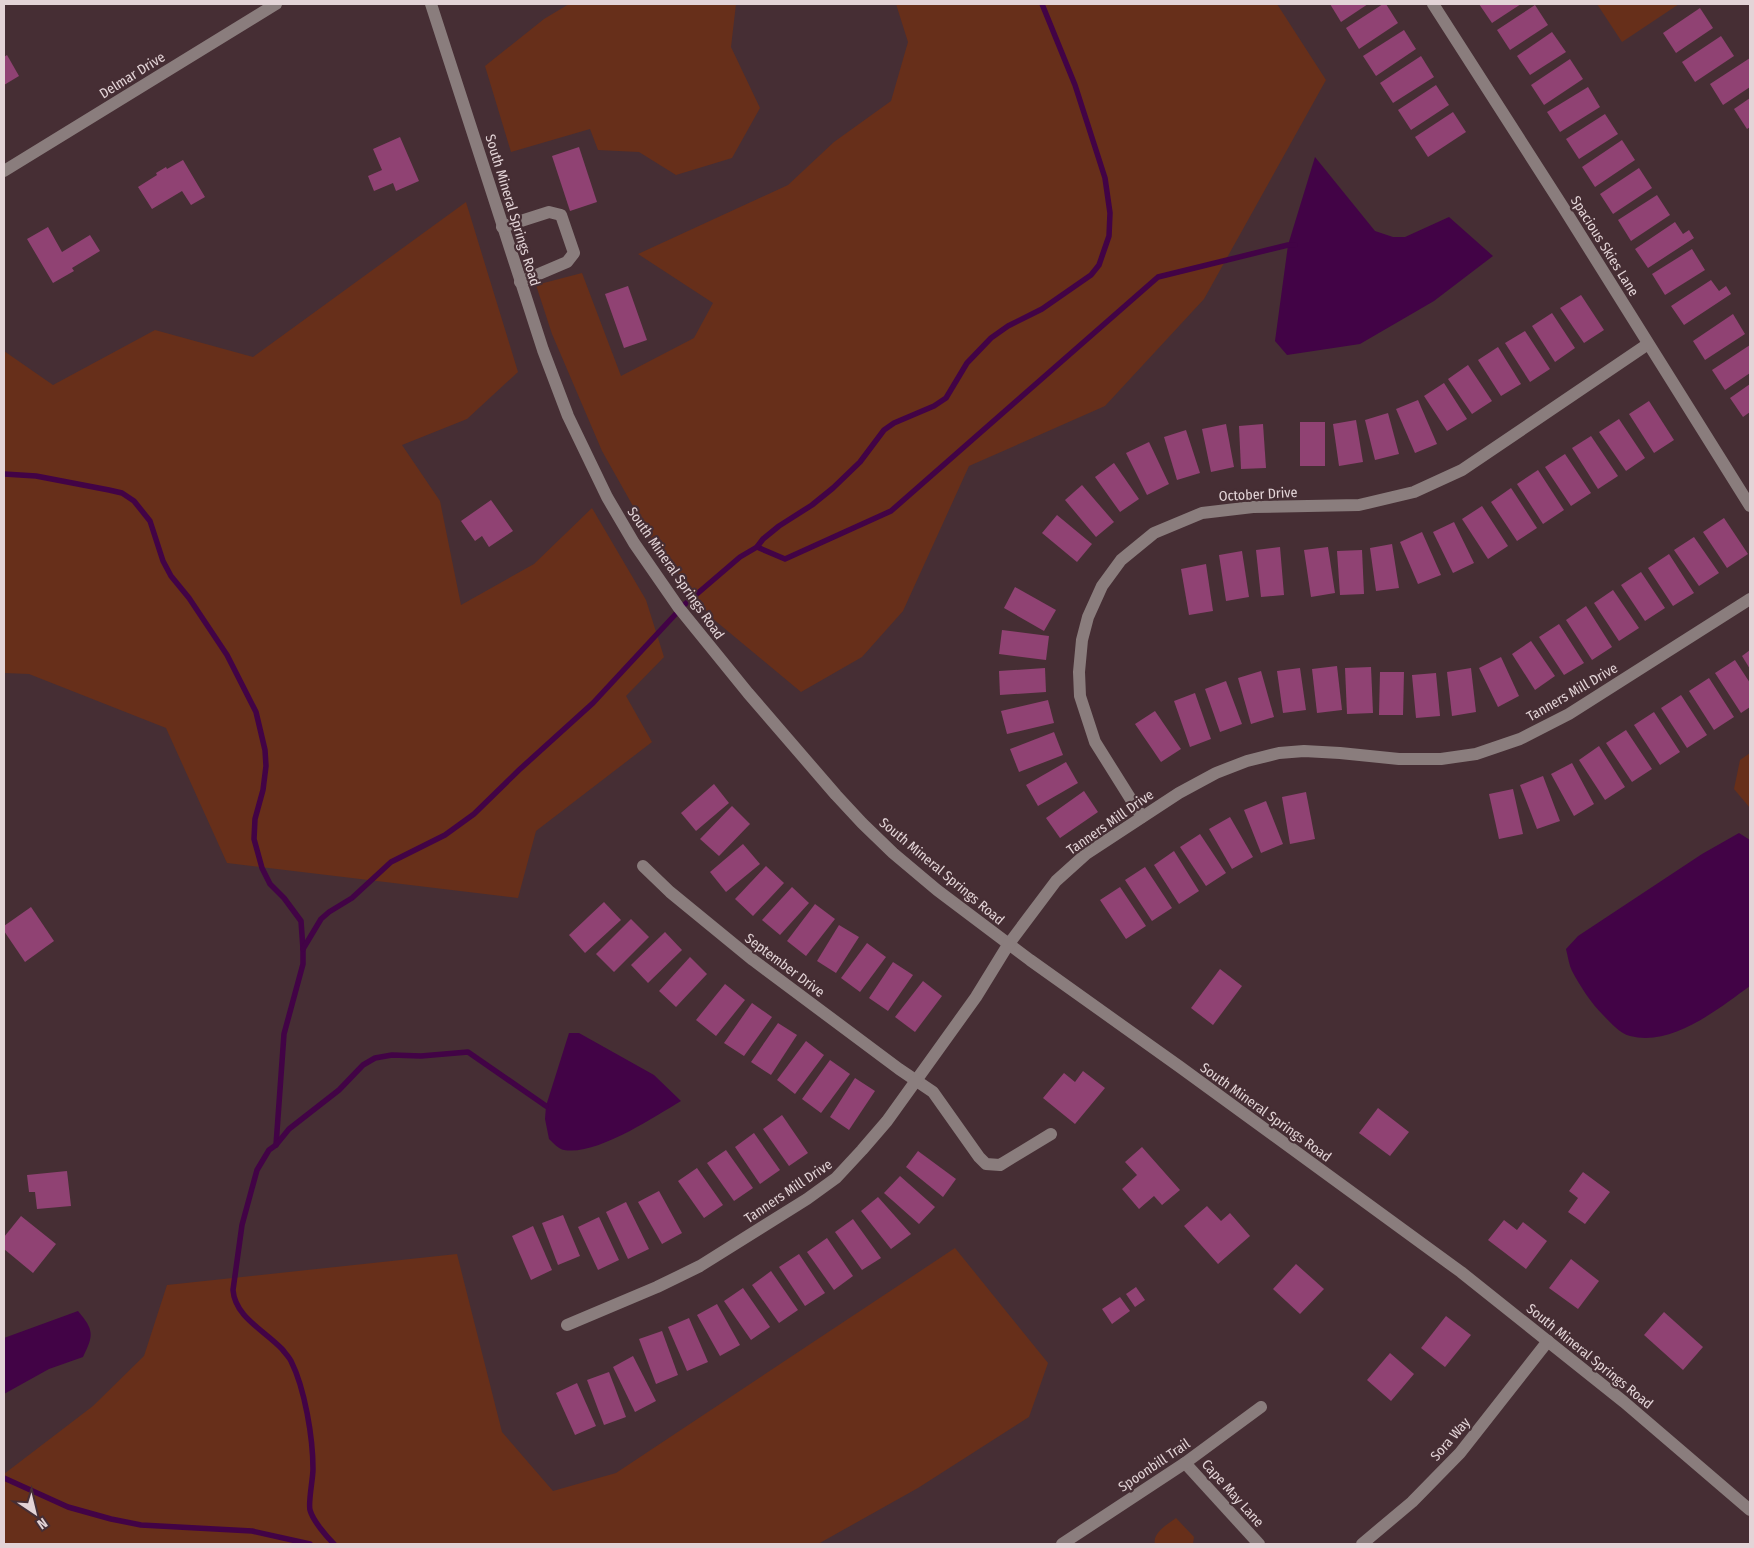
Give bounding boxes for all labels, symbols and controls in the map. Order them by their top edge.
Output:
street label: Delmar Drive [96,49,168,102]
street label: South Mineral Springs Road [481,132,544,288]
street label: Spacious Skies Lane [1567,193,1642,300]
street label: October Drive [1218,484,1298,505]
street label: South Mineral Springs Road [623,504,728,643]
street label: Tanners Mill Drive [1524,660,1621,725]
street label: Tanners Mill Drive [1064,786,1157,859]
street label: South Mineral Springs Road [876,814,1008,929]
street label: September Drive [741,930,828,1001]
street label: South Mineral Springs Road [1197,1059,1335,1166]
street label: Tanners Mill Drive [741,1156,835,1227]
street label: South Mineral Springs Road [1523,1300,1656,1413]
street label: Sora Way [1427,1414,1474,1464]
street label: Spoonbill Trail [1115,1435,1194,1496]
street label: Cape May Lane [1198,1456,1267,1531]
north arrow [10,1488,60,1538]
text: N [34,1514,50,1533]

